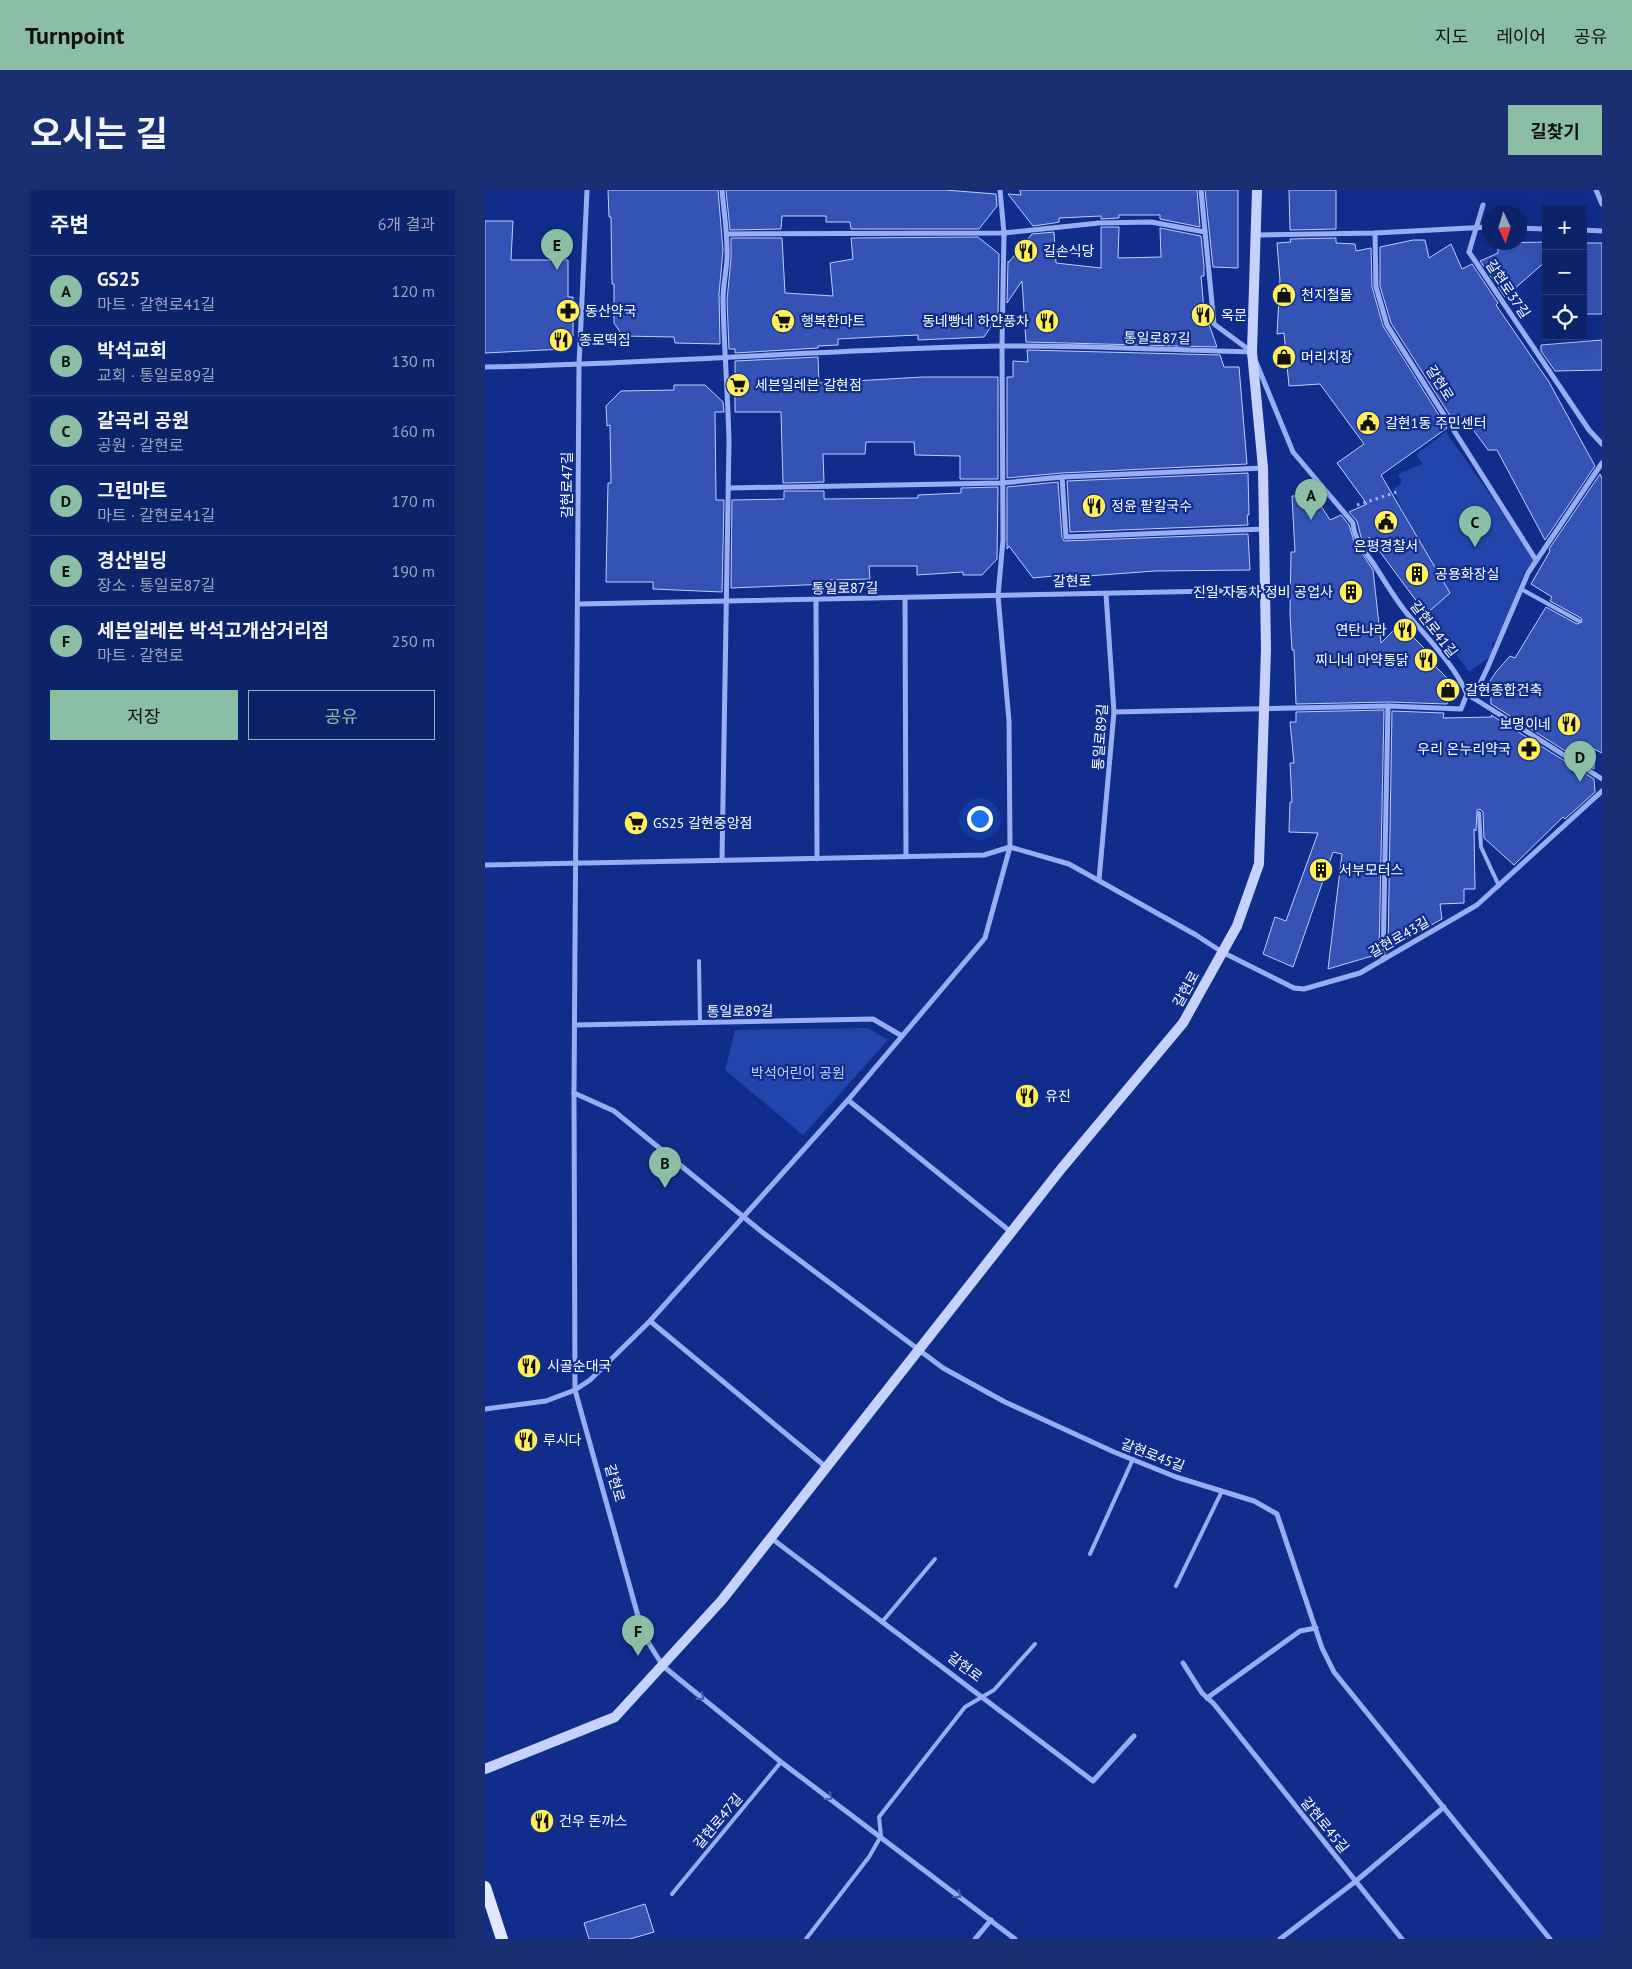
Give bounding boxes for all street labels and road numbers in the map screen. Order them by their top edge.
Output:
street label: 갈현로37길 [1482,256,1534,322]
street label: 통일로87길 [1123,328,1191,348]
street label: 갈현로 [1422,362,1458,404]
street label: 갈현로47길 [558,452,576,518]
street label: 갈현로 [1053,572,1092,590]
street label: 통일로87길 [811,578,879,598]
street label: 갈현로41길 [1406,597,1462,661]
street label: 통일로89길 [1089,703,1111,771]
street label: 갈현로43길 [1366,913,1432,961]
street label: 갈현로 [1169,968,1203,1010]
street label: 통일로89길 [706,1001,774,1021]
street label: 갈현로45길 [1119,1435,1187,1475]
street label: 갈현로 [601,1462,629,1504]
street label: 갈현로 [944,1648,986,1686]
street label: 갈현로47길 [690,1790,746,1852]
street label: 갈현로45길 [1297,1793,1353,1857]

